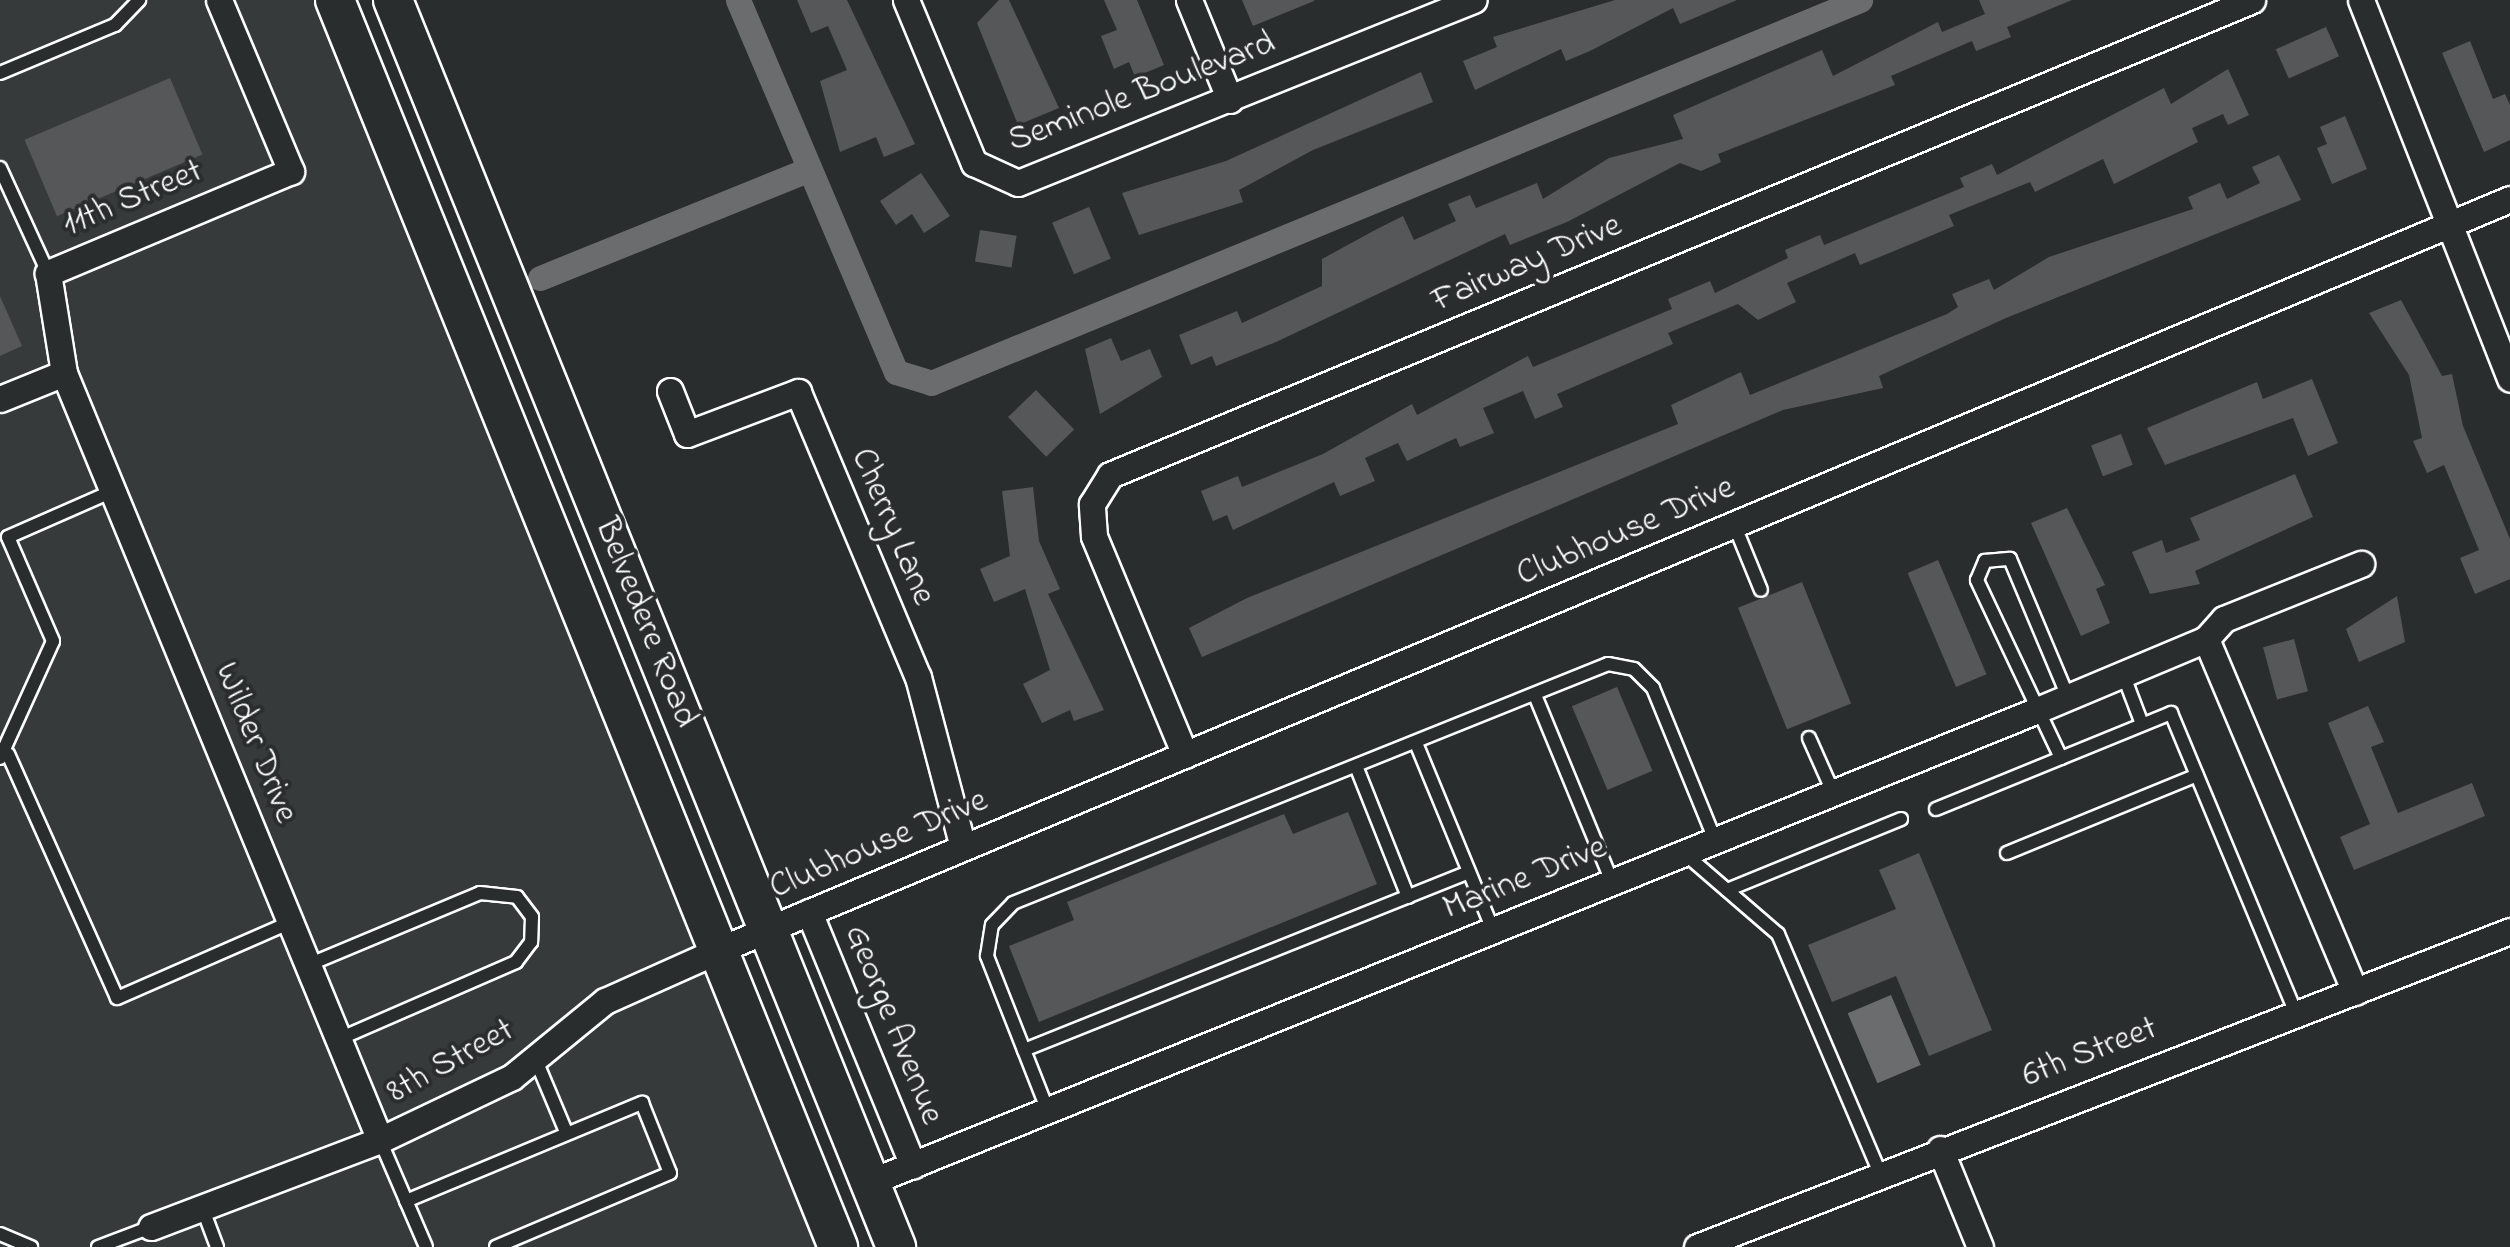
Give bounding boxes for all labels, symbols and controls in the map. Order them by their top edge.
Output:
street label: Seminole Boulevard [1003,23,1281,163]
street label: 11th Street [57,151,209,247]
street label: Fairway Drive [1426,205,1628,323]
street label: Cherry Lane [840,442,944,612]
street label: Clubhouse Drive [1511,467,1741,597]
street label: Belvedere Road [584,512,706,734]
street label: Wilder Drive [204,657,306,829]
street label: Clubhouse Drive [764,780,994,910]
street label: Marine Drive [1437,827,1613,931]
street label: George Avenue [834,919,952,1131]
street label: 6th Street [2017,1008,2163,1098]
street label: 8th Street [380,1010,522,1114]

